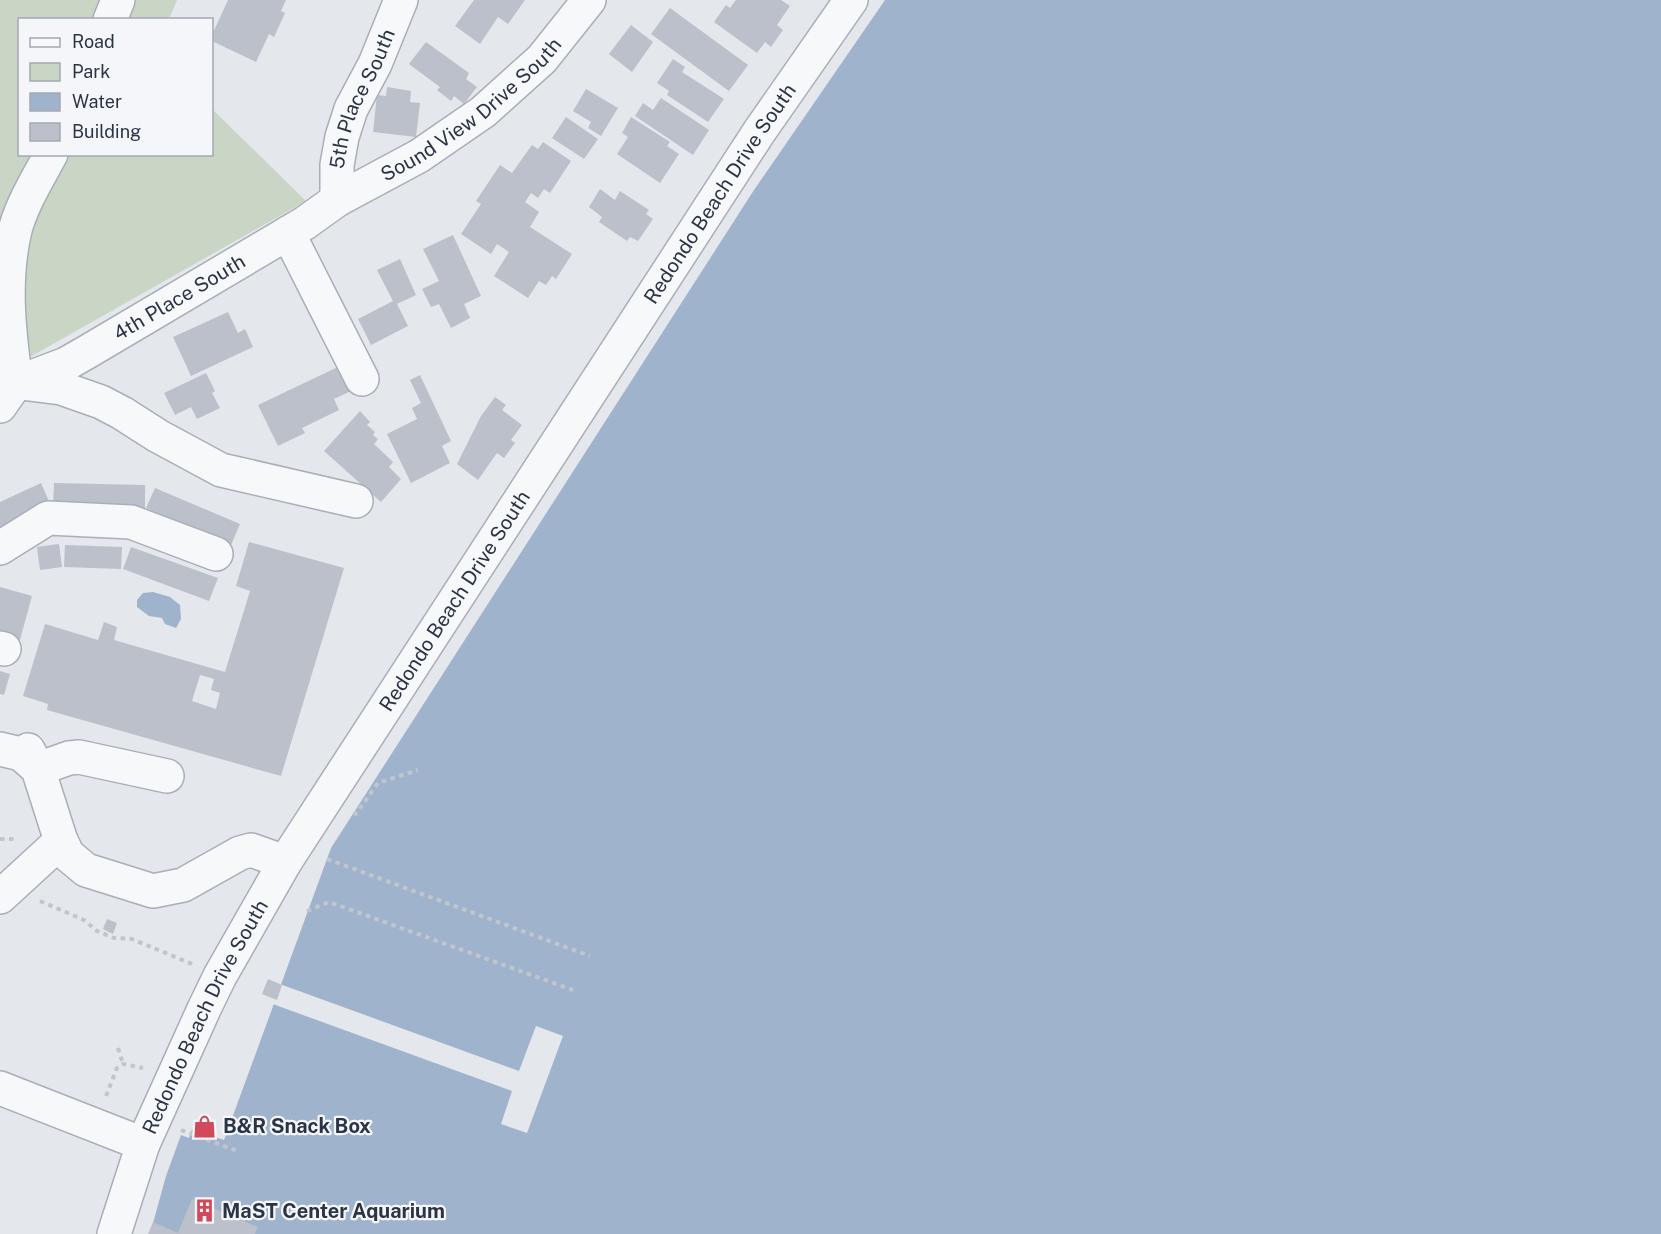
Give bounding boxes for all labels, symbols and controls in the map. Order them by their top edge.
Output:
legend [18,18,213,156]
street label: 5th Place South [325,25,400,171]
text: Road [72,31,115,52]
street label: Sound View Drive South [377,33,566,186]
text: Park [72,61,110,82]
street label: Redondo Beach Drive South [639,79,801,308]
text: Water [72,91,122,112]
text: Building [72,121,141,142]
street label: 4th Place South [109,249,250,346]
street label: Redondo Beach Drive South [374,486,535,716]
street label: Redondo Beach Drive South [137,895,273,1138]
shop icon: B&R Snack Box [192,1113,218,1139]
place label: B&R Snack Box [223,1114,371,1138]
building icon: MaST Center Aquarium [191,1198,217,1224]
place label: MaST Center Aquarium [222,1199,445,1223]

